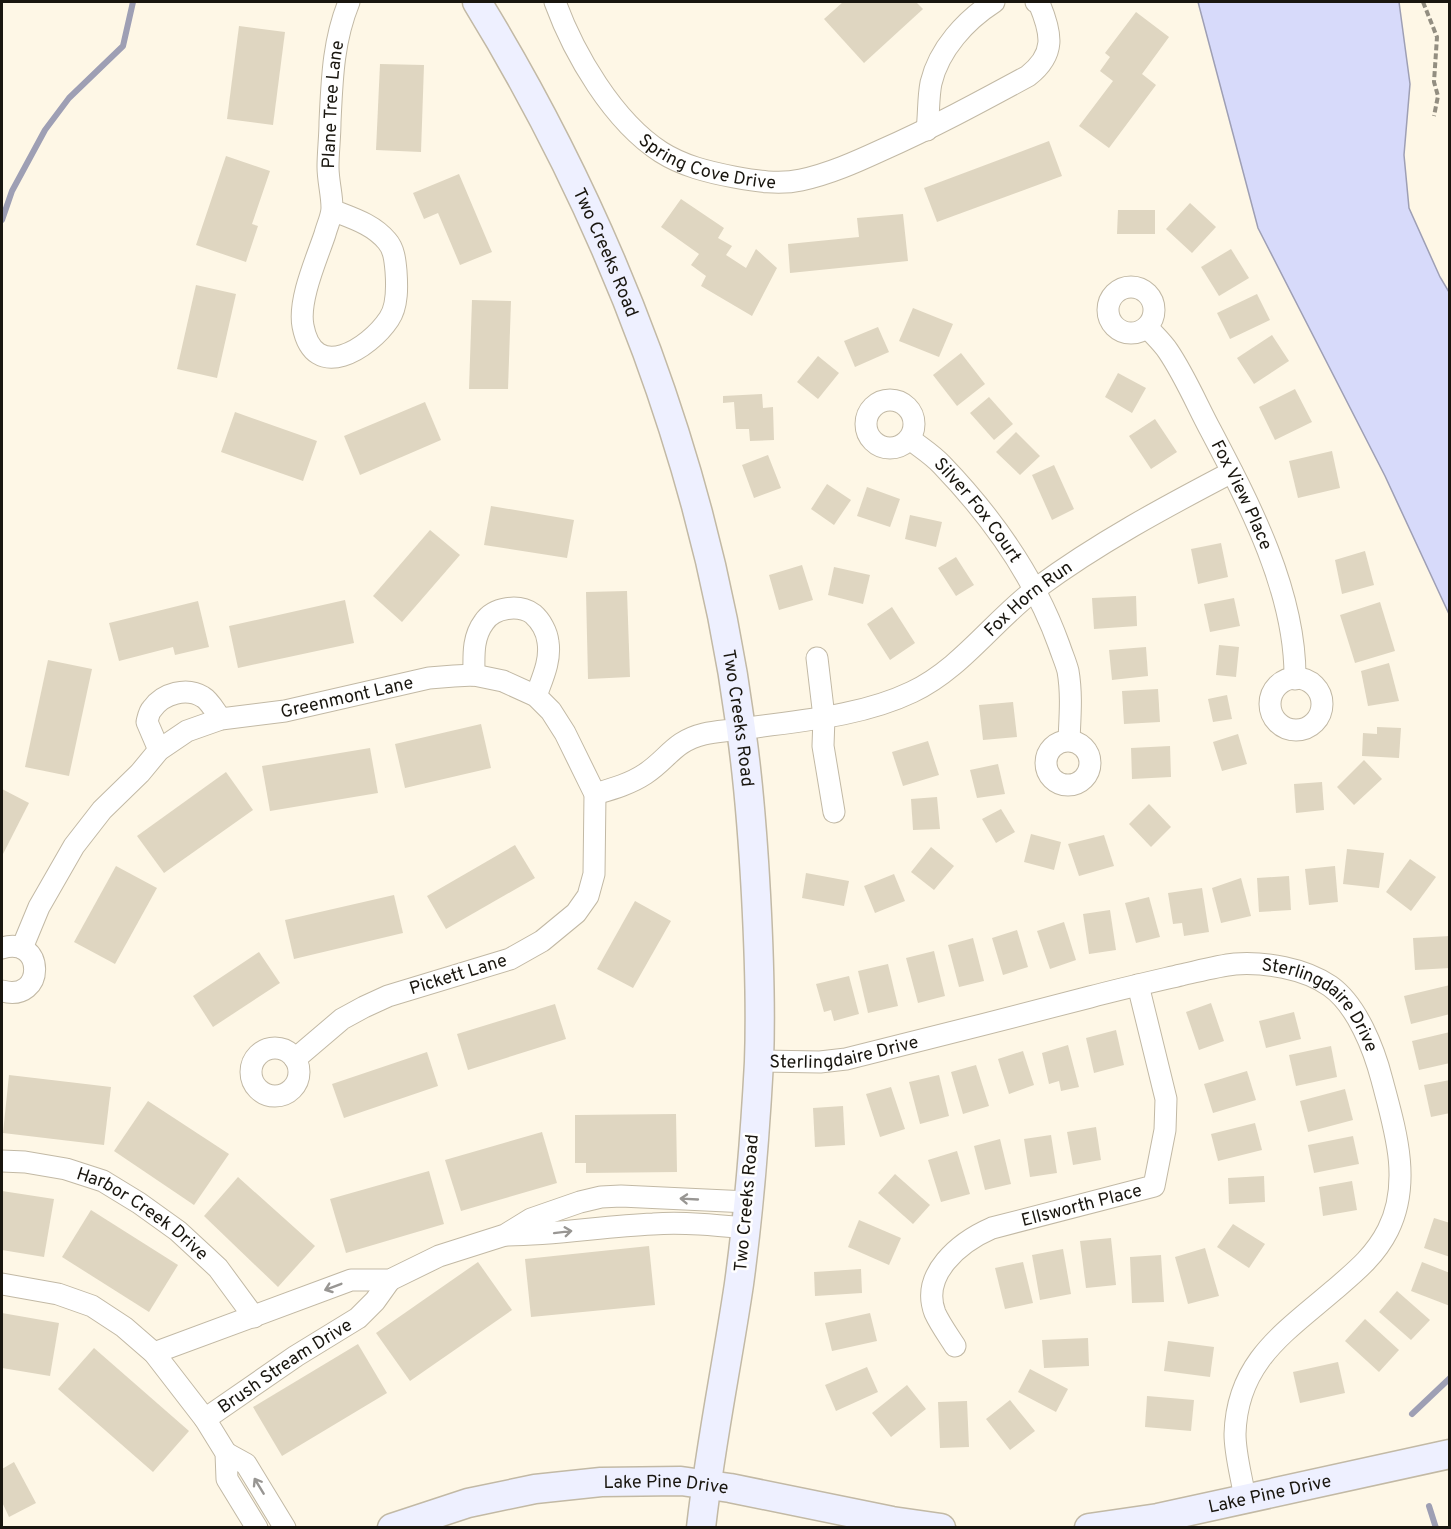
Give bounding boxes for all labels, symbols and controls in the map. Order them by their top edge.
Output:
street label: Plane Tree Lane [318,39,350,169]
street label: Spring Cove Drive [633,129,776,195]
street label: Two Creeks Road [567,185,643,321]
street label: Fox View Place [1205,437,1277,554]
street label: Silver Fox Court [928,453,1026,568]
street label: Fox Horn Run [980,556,1077,643]
street label: Two Creeks Road [716,648,758,788]
street label: Greenmont Lane [279,672,416,725]
street label: Pickett Lane [407,950,510,1001]
street label: Sterlingdaire Drive [1260,954,1382,1056]
street label: Sterlingdaire Drive [769,1031,921,1075]
street label: Two Creeks Road [730,1133,765,1273]
street label: Harbor Creek Drive [73,1163,212,1266]
street label: Ellsworth Place [1019,1180,1145,1233]
one-way arrow [680,1194,700,1205]
one-way arrow [553,1226,573,1237]
one-way arrow [324,1283,342,1294]
street label: Brush Stream Drive [214,1314,357,1420]
street label: Lake Pine Drive [1206,1470,1334,1520]
street label: Lake Pine Drive [603,1471,730,1501]
one-way arrow [253,1478,265,1495]

